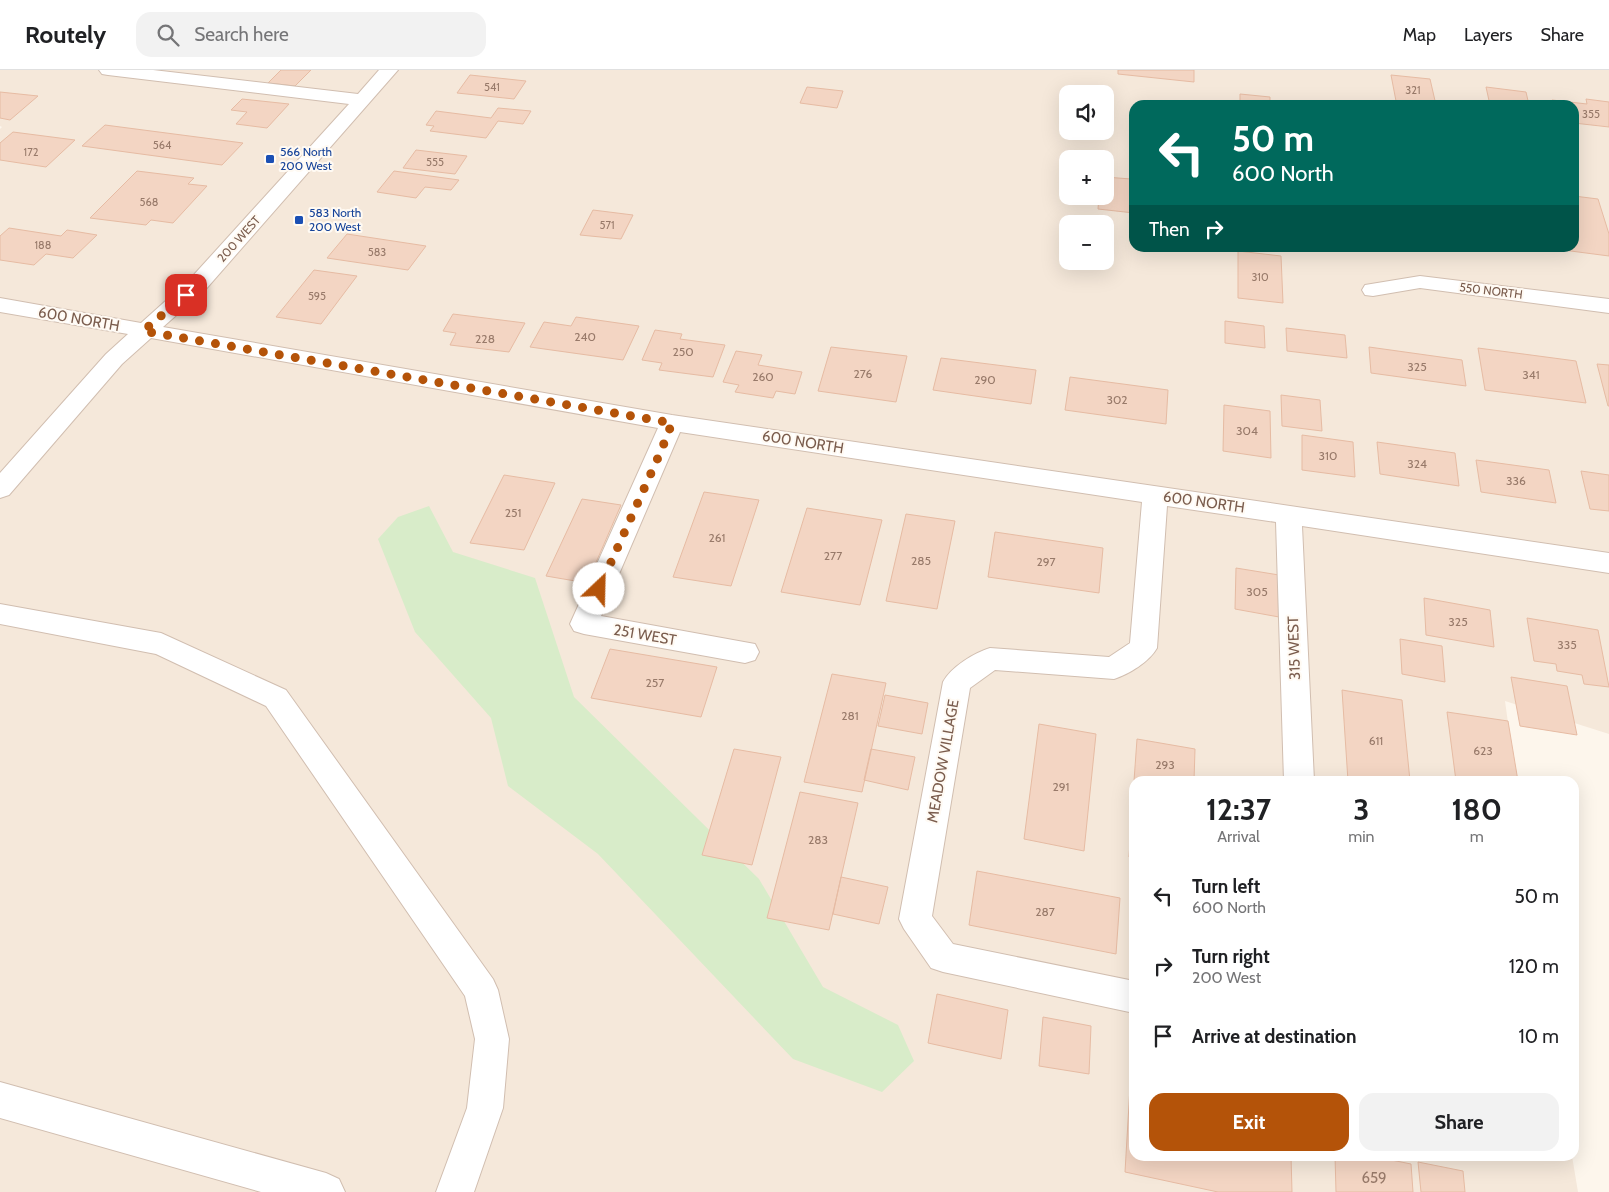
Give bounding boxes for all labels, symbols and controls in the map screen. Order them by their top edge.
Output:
search box [136,12,486,57]
text: Routely [25,20,106,49]
icon: search [154,21,182,49]
text: Search here [194,23,289,46]
text: Map [1403,24,1436,46]
text: Layers [1464,24,1513,46]
text: Share [1541,24,1584,46]
house number: 541 [484,80,500,94]
house number: 321 [1405,83,1421,97]
map controls [1059,85,1114,270]
button: sound [1059,85,1114,140]
house number: 355 [1582,107,1600,121]
text: 50 m [1232,117,1314,160]
icon: left [1149,120,1214,185]
house number: 564 [153,138,172,152]
place label: 566 North 200 West [280,144,332,173]
house number: 172 [24,145,39,159]
button: + [1059,150,1114,205]
marker: 566 North 200 West [264,153,276,165]
house number: 555 [426,155,444,169]
text: 600 North [1232,160,1334,187]
house number: 568 [140,195,158,209]
place label: 583 North 200 West [309,205,361,234]
street label: 200 WEST [214,212,264,265]
marker: 583 North 200 West [293,214,305,226]
button: − [1059,215,1114,270]
icon: right [1200,215,1228,243]
house number: 571 [599,218,615,232]
text: Then [1149,218,1190,241]
house number: 188 [35,238,51,252]
house number: 583 [368,245,386,259]
house number: 310 [1251,270,1269,284]
pin [165,274,207,316]
street label: 550 NORTH [1459,279,1524,302]
icon: arrive [172,281,200,309]
house number: 595 [308,289,326,303]
street label: 600 NORTH [37,303,121,335]
house number: 240 [574,329,596,344]
house number: 228 [475,331,495,346]
house number: 250 [672,344,694,359]
house number: 325 [1407,359,1427,374]
house number: 276 [854,366,873,381]
house number: 341 [1522,367,1540,382]
house number: 260 [752,369,774,384]
house number: 290 [974,372,996,387]
house number: 302 [1106,392,1128,407]
house number: 304 [1236,423,1258,438]
street label: 600 NORTH [761,427,845,457]
house number: 310 [1319,448,1337,463]
house number: 324 [1407,456,1427,471]
house number: 336 [1506,473,1526,488]
street label: 600 NORTH [1162,487,1246,517]
house number: 251 [505,505,521,520]
house number: 261 [709,530,725,545]
house number: 277 [824,548,842,563]
house number: 285 [911,553,931,568]
house number: 297 [1036,554,1056,569]
position arrow [572,562,624,614]
house number: 305 [1246,584,1268,599]
house number: 325 [1448,614,1468,629]
street label: 315 WEST [1284,616,1304,680]
street label: 251 WEST [612,621,678,649]
house number: 335 [1557,637,1577,652]
house number: 257 [646,675,664,690]
street label: MEADOW VILLAGE [923,698,963,824]
house number: 281 [841,708,859,723]
house number: 611 [1369,733,1383,748]
house number: 623 [1473,743,1493,758]
house number: 293 [1155,757,1175,772]
house number: 291 [1052,779,1070,794]
text: 12:37 [1206,791,1271,828]
text: 3 [1353,791,1369,828]
text: 180 [1452,791,1502,828]
text: Arrival [1217,827,1260,846]
text: min [1348,827,1375,846]
text: m [1470,827,1484,846]
house number: 283 [808,832,828,847]
text: Turn left [1192,875,1260,898]
icon: left [1149,882,1177,910]
text: 50 m [1515,885,1559,908]
text: 600 North [1192,898,1266,917]
house number: 287 [1035,904,1055,919]
text: Turn right [1192,945,1270,968]
icon: right [1149,952,1177,980]
text: 120 m [1509,955,1559,978]
text: 200 West [1192,968,1261,987]
icon: arrive [1149,1022,1177,1050]
text: Arrive at destination [1192,1025,1356,1048]
text: 10 m [1519,1025,1559,1048]
button: Exit [1149,1093,1349,1151]
button: Share [1359,1093,1559,1151]
house number: 659 [1361,1169,1387,1187]

